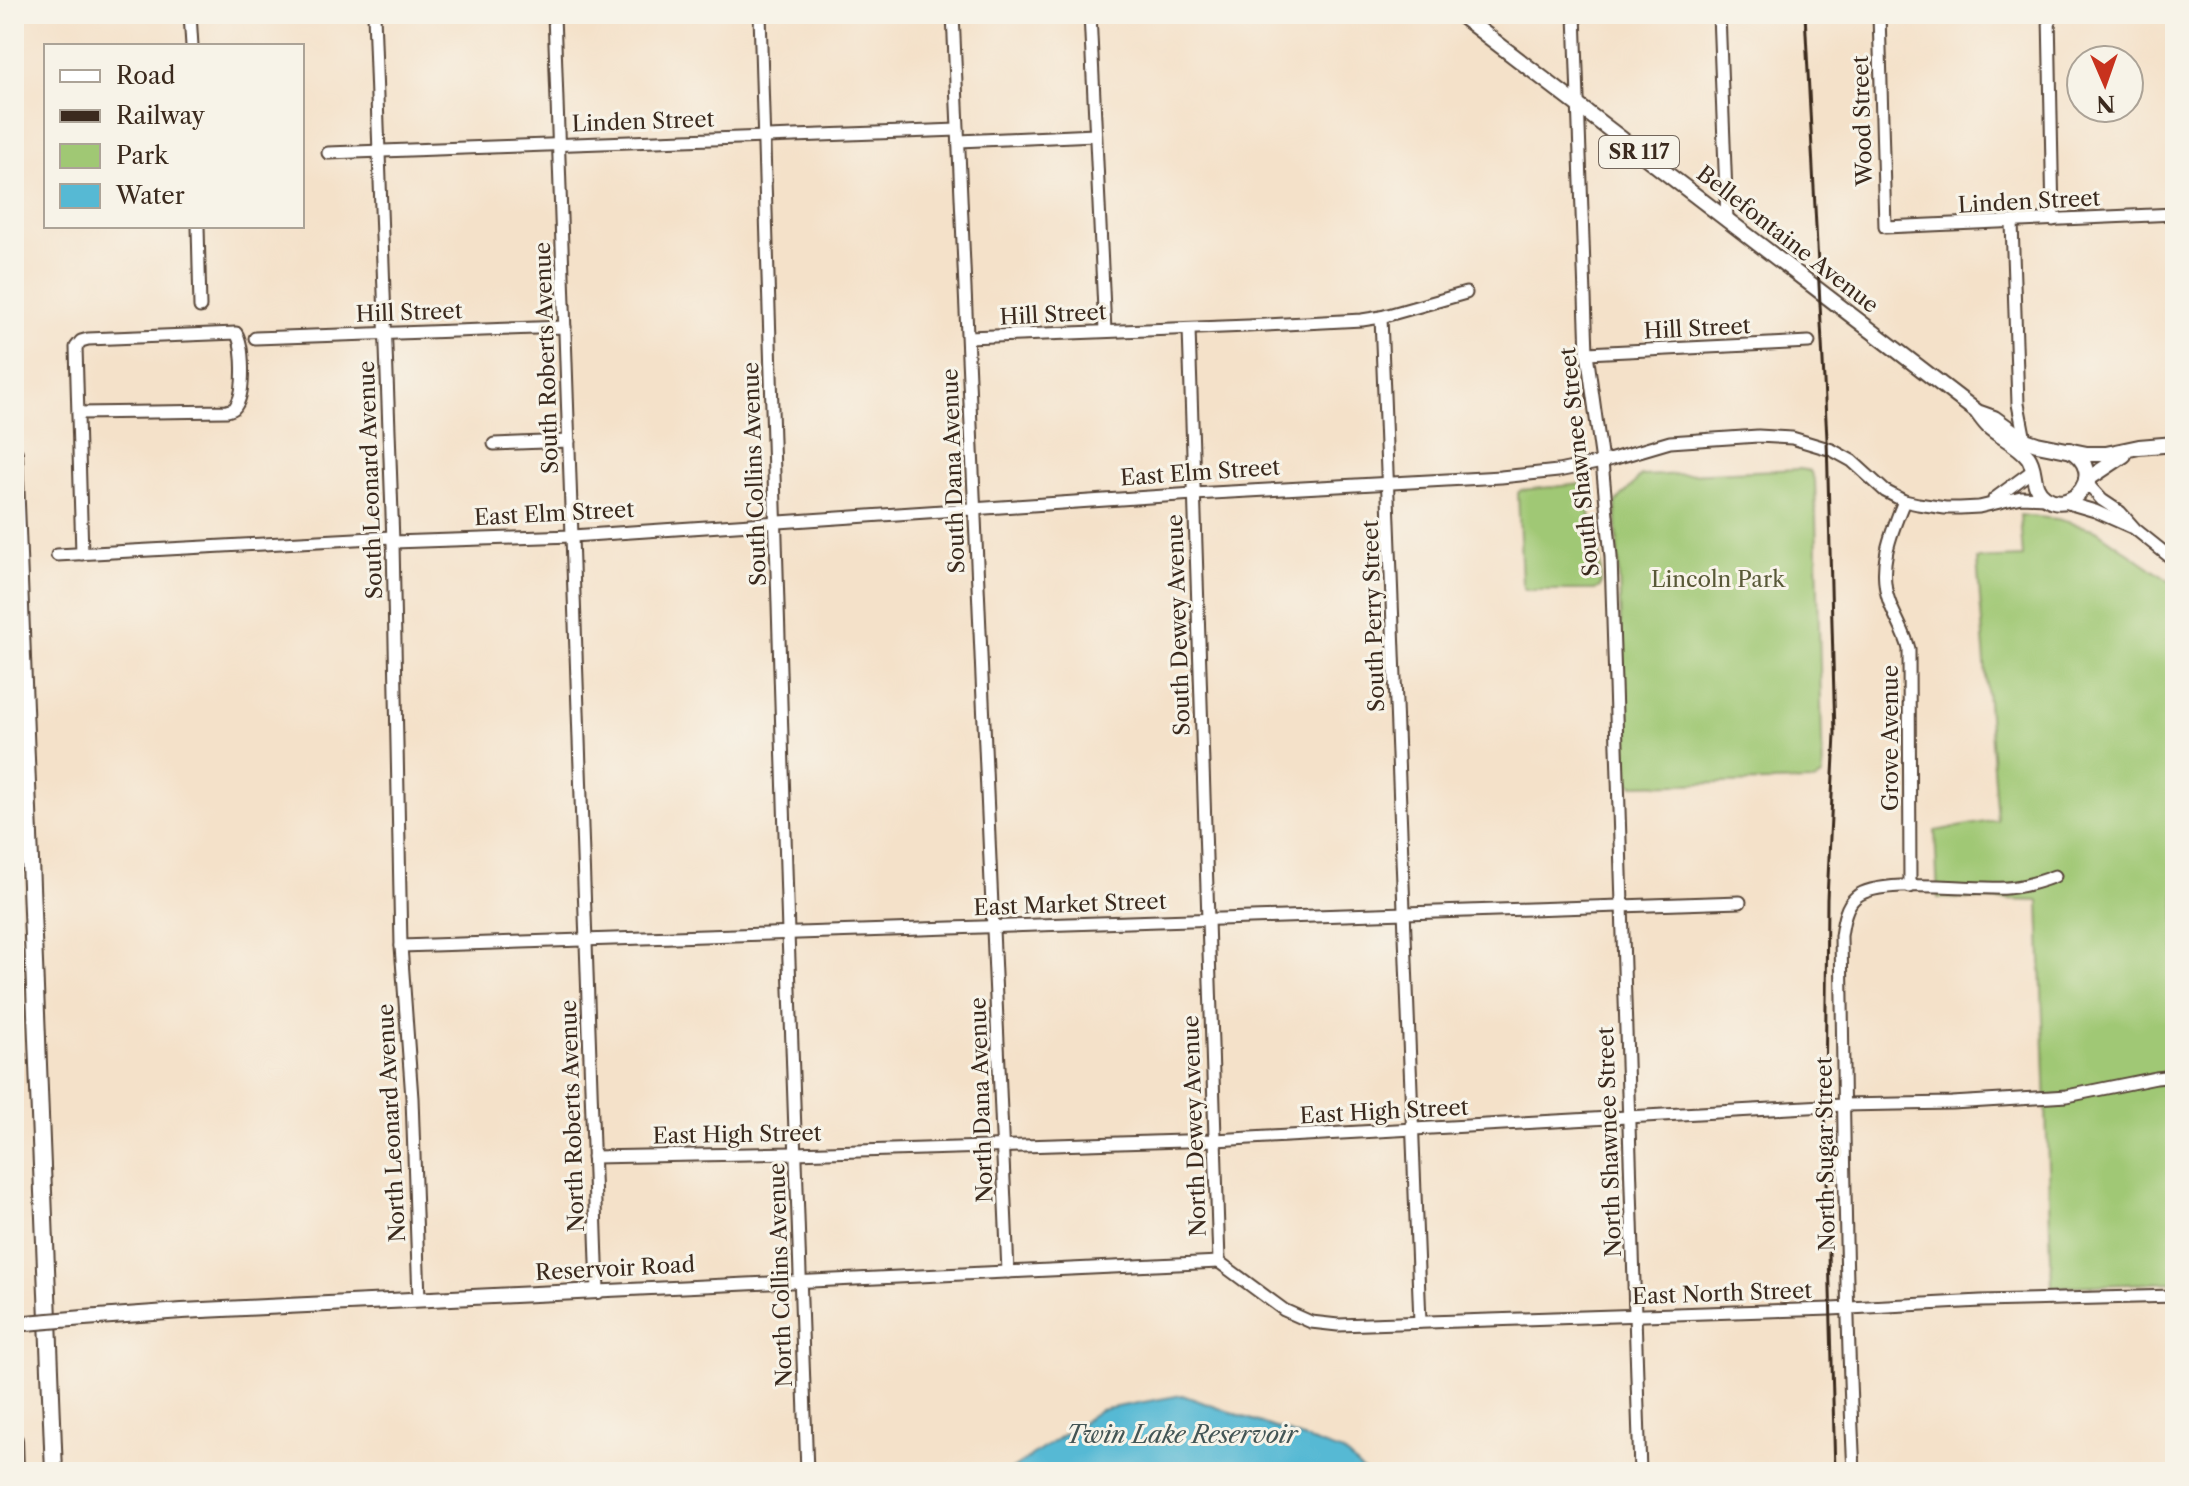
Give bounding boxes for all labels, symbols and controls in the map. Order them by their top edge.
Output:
legend [44,44,304,228]
north arrow [2065,44,2145,124]
street label: Wood Street [1847,55,1878,188]
text: Road [116,61,176,90]
text: N [2096,90,2116,117]
text: Railway [116,101,206,130]
street label: Linden Street [571,106,715,137]
road number: SR 117 [1599,136,1679,168]
text: Park [116,141,169,170]
street label: Bellefontaine Avenue [1691,160,1884,319]
text: Water [115,181,185,210]
street label: Linden Street [1957,184,2101,219]
street label: South Roberts Avenue [529,241,564,475]
street label: Hill Street [355,297,463,328]
street label: Hill Street [999,298,1107,331]
street label: Hill Street [1643,312,1751,345]
street label: South Shawnee Street [1554,346,1605,578]
street label: South Leonard Avenue [353,360,388,600]
street label: South Collins Avenue [737,361,772,587]
street label: South Dana Avenue [936,368,971,574]
street label: East Elm Street [1119,453,1281,492]
street label: East Elm Street [473,496,635,531]
street label: South Dewey Avenue [1161,514,1196,736]
street label: South Perry Street [1357,519,1390,712]
park label: Lincoln Park [1651,566,1786,593]
street label: Grove Avenue [1877,665,1904,811]
street label: East Market Street [973,888,1167,921]
street label: North Dana Avenue [964,997,999,1203]
street label: North Roberts Avenue [555,999,590,1233]
street label: North Leonard Avenue [372,1003,411,1243]
street label: North Dewey Avenue [1177,1015,1212,1237]
street label: North Shawnee Street [1592,1026,1627,1258]
street label: North Sugar Street [1810,1056,1841,1252]
street label: East High Street [1299,1094,1469,1129]
street label: East High Street [652,1120,822,1149]
street label: North Collins Avenue [763,1162,798,1388]
street label: Reservoir Road [534,1251,696,1286]
street label: East North Street [1632,1277,1813,1310]
water label: Twin Lake Reservoir [1066,1420,1300,1449]

